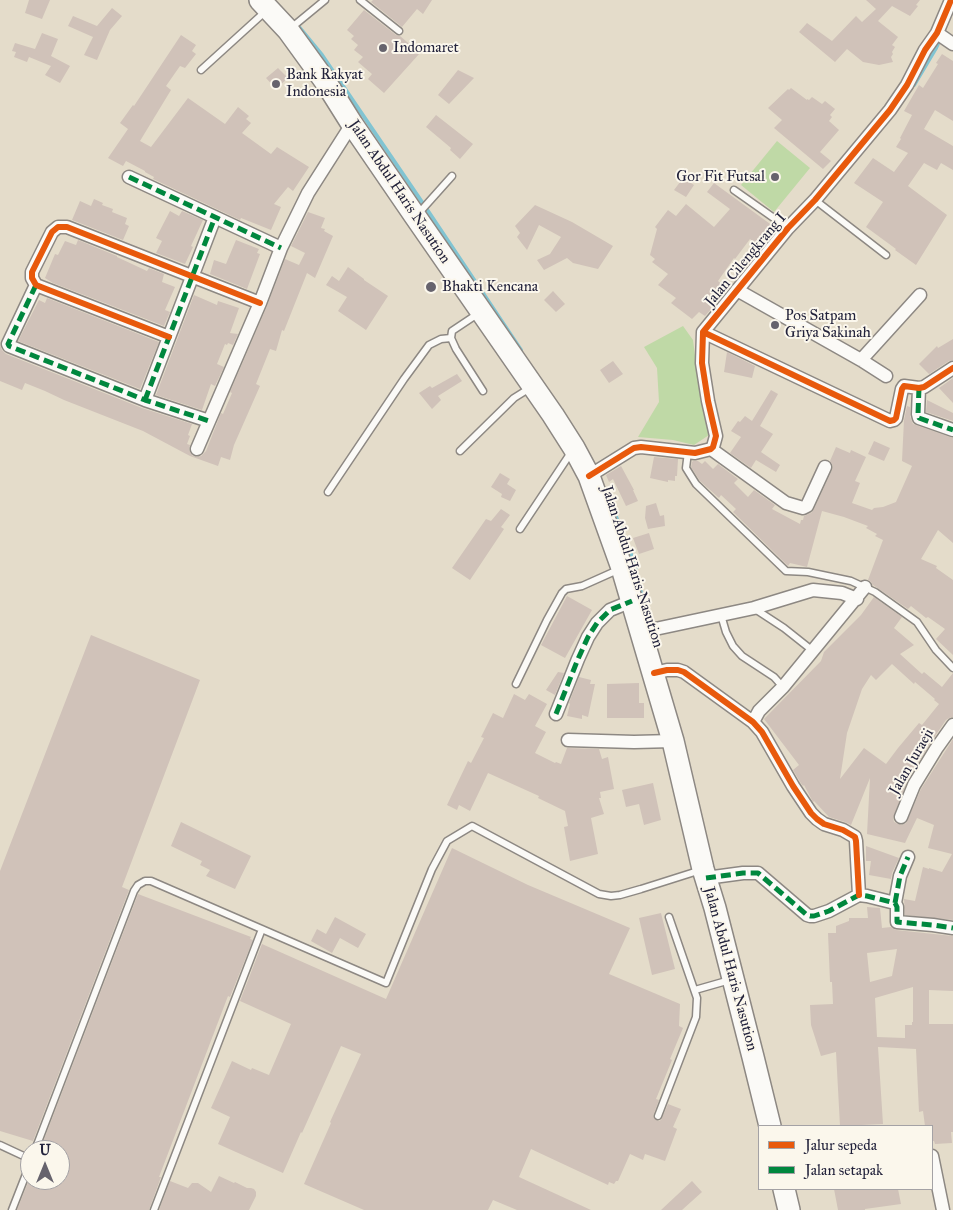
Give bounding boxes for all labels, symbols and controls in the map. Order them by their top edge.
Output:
place label: Indomaret [393,39,459,57]
marker: Indomaret [377,42,389,54]
place label: Bank Rakyat Indonesia [286,66,363,101]
marker: Bank Rakyat Indonesia [270,78,282,90]
street label: Jalan Abdul Haris Nasution [344,117,454,267]
place label: Gor Fit Futsal [676,168,765,186]
marker: Gor Fit Futsal [769,171,781,183]
street label: Jalan Cilengkrang I [701,209,791,311]
place label: Bhakti Kencana [442,278,538,296]
marker: Bhakti Kencana [424,280,438,294]
place label: Pos Satpam Griya Sakinah [785,307,871,342]
marker: Pos Satpam Griya Sakinah [769,319,781,331]
street label: Jalan Abdul Haris Nasution [597,484,667,650]
street label: Jalan Juraeji [886,726,938,798]
street label: Jalan Abdul Haris Nasution [699,885,761,1053]
legend [758,1125,933,1190]
text: Jalur sepeda [805,1136,877,1154]
north arrow [20,1140,70,1190]
text: U [39,1142,51,1159]
text: Jalan setapak [805,1161,883,1179]

